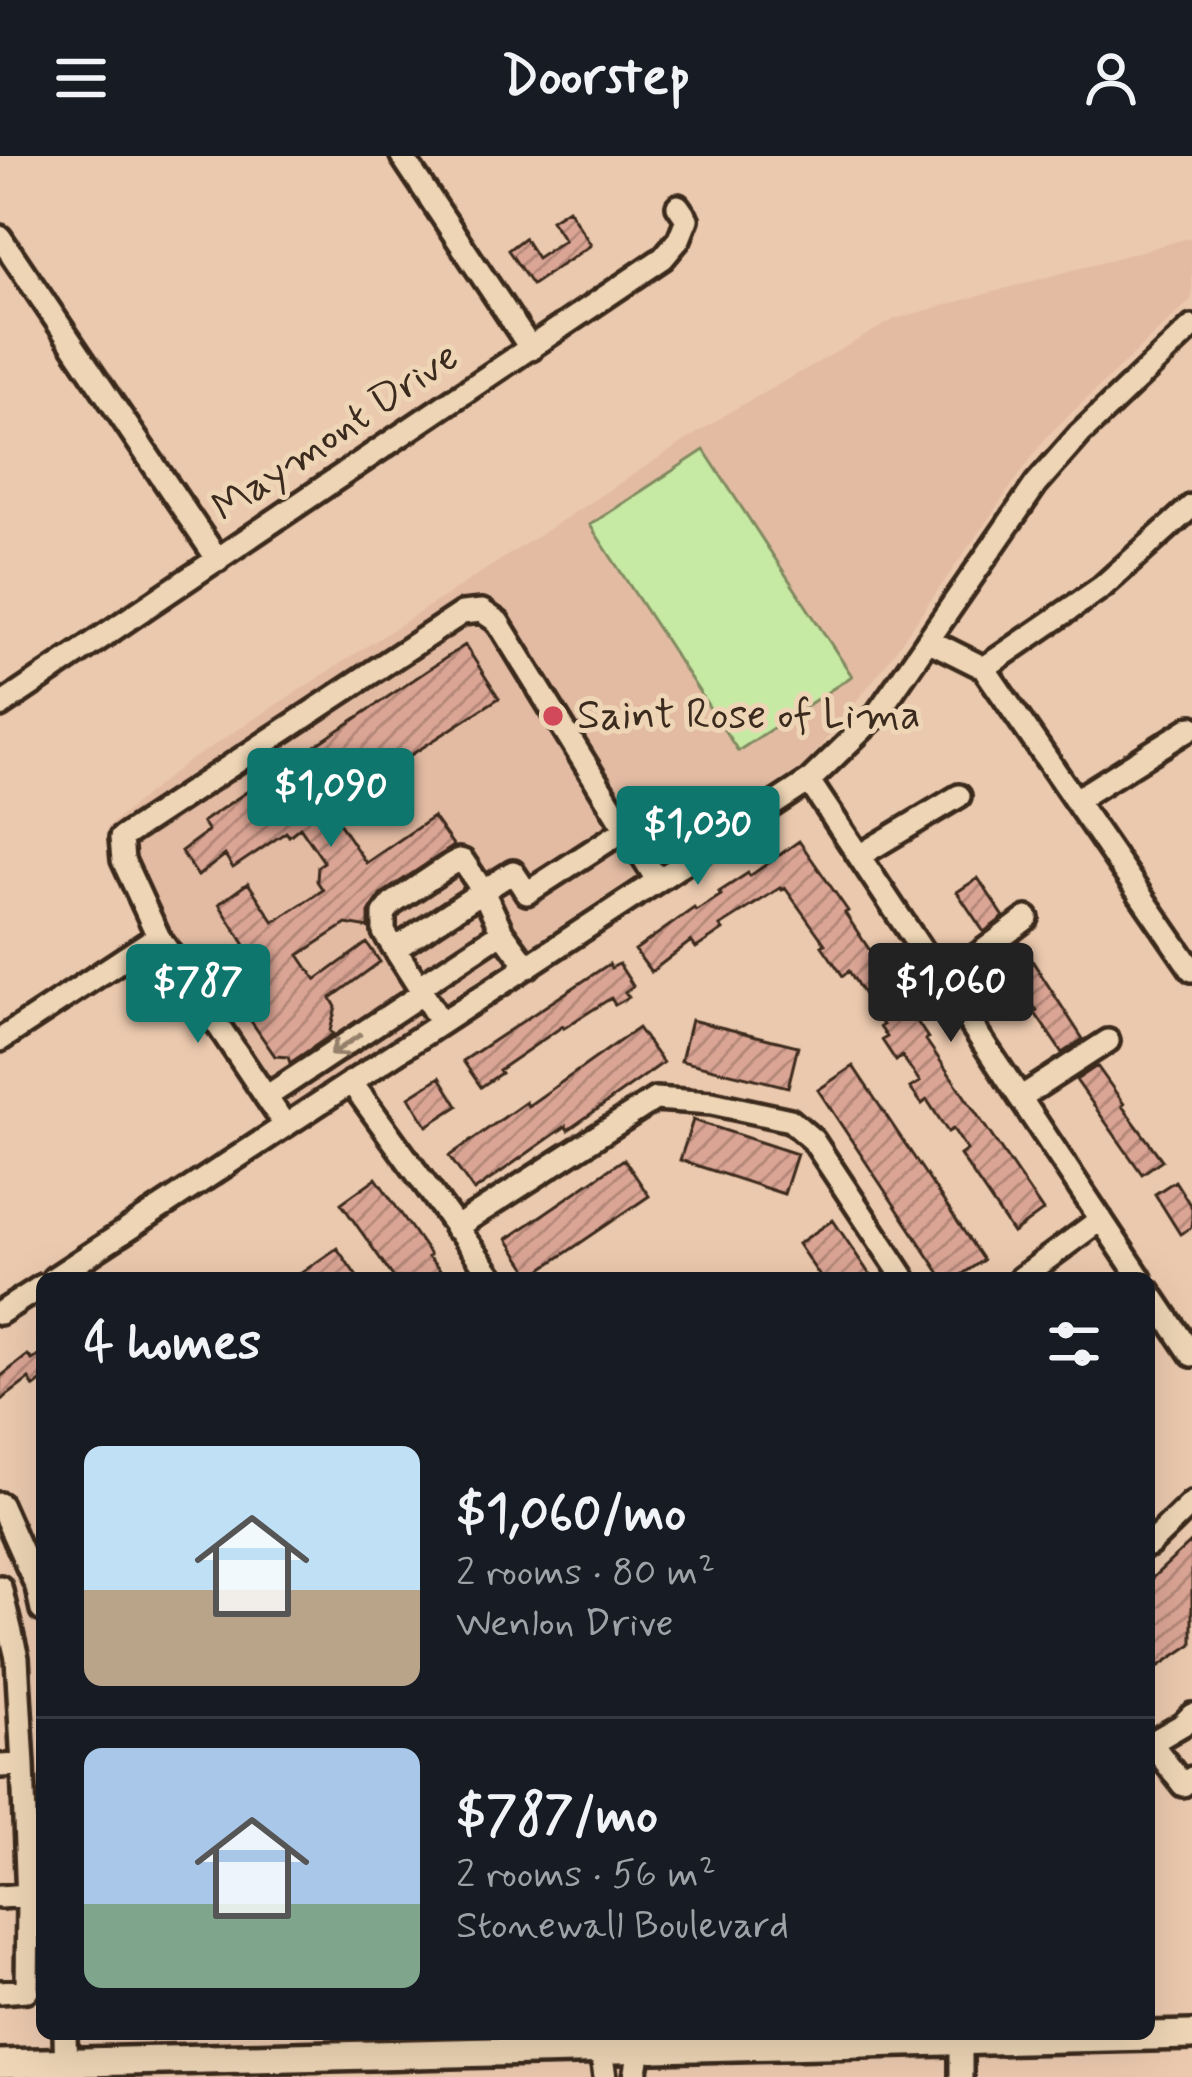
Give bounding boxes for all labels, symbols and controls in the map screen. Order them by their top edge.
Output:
text: Doorstep [502,43,690,114]
icon: menu [48,45,114,111]
icon: person [1078,45,1144,111]
street label: Maymont Drive [202,330,470,536]
place label: Saint Rose of Lima [577,689,921,744]
marker: Saint Rose of Lima [540,703,566,729]
pin: $1,090 [233,748,429,850]
text: $1,090 [274,761,388,812]
pin: $1,030 [600,786,796,888]
text: $1,030 [644,799,752,850]
pin: $1,060 [853,943,1049,1045]
pin: $787 [127,944,269,1046]
text: $1,060 [895,956,1007,1007]
text: $787 [153,957,243,1008]
one-way arrow [328,1033,362,1058]
text: 4 homes [84,1311,261,1377]
icon: filters [1041,1311,1107,1377]
text: $1,060/mo [456,1482,686,1548]
icon: home [180,1494,324,1638]
text: 2 rooms · 80 m² [456,1548,715,1599]
text: Wenlon Drive [456,1599,674,1650]
text: $787/mo [456,1784,658,1850]
icon: home [180,1796,324,1940]
text: 2 rooms · 56 m² [456,1850,716,1901]
text: Stonewall Boulevard [456,1901,789,1952]

